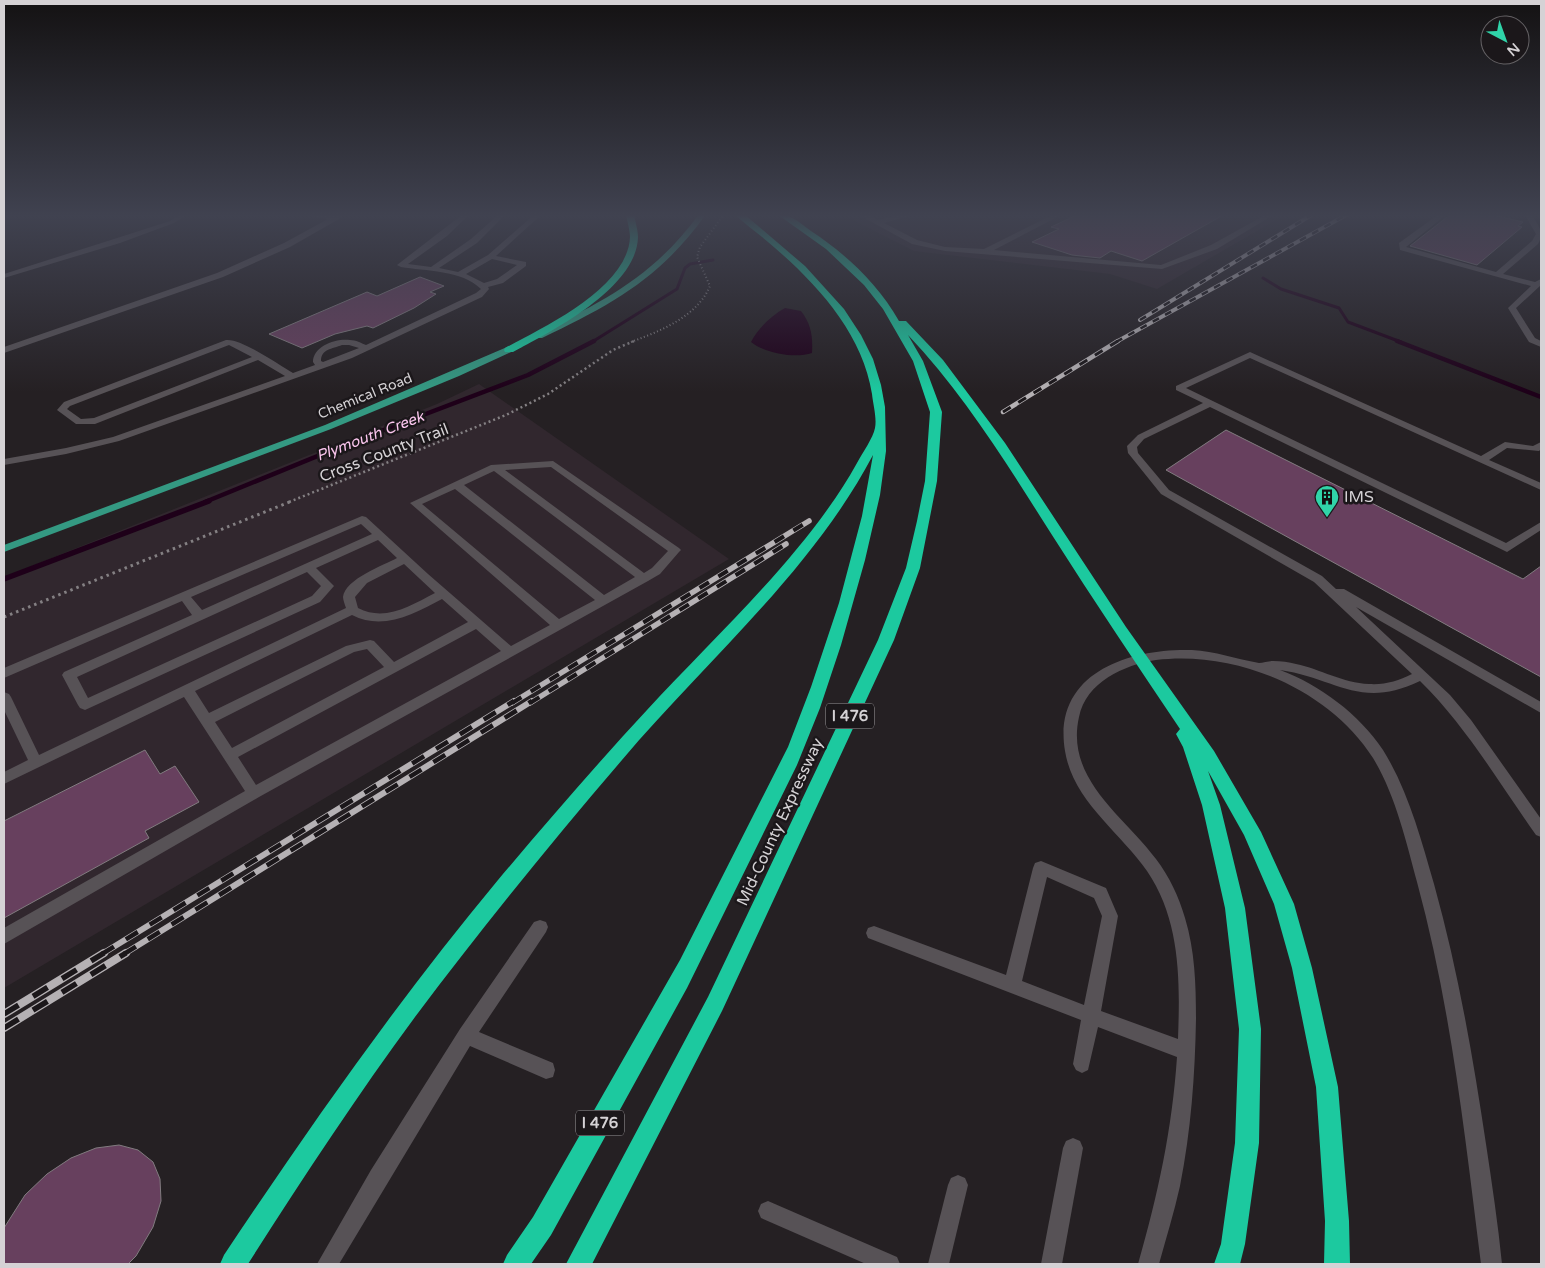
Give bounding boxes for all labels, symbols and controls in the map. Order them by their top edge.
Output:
north arrow [1480,15,1530,65]
text: N [1503,39,1523,60]
street label: Chemical Road [315,369,415,423]
water label: Plymouth Creek [314,407,428,465]
street label: Cross County Trail [317,419,451,487]
building icon: IMS [1314,484,1340,518]
place label: IMS [1344,487,1374,507]
road number: I 476 [826,704,874,728]
street label: Mid-County Expressway [732,735,828,909]
road number: I 476 [576,1110,624,1136]

